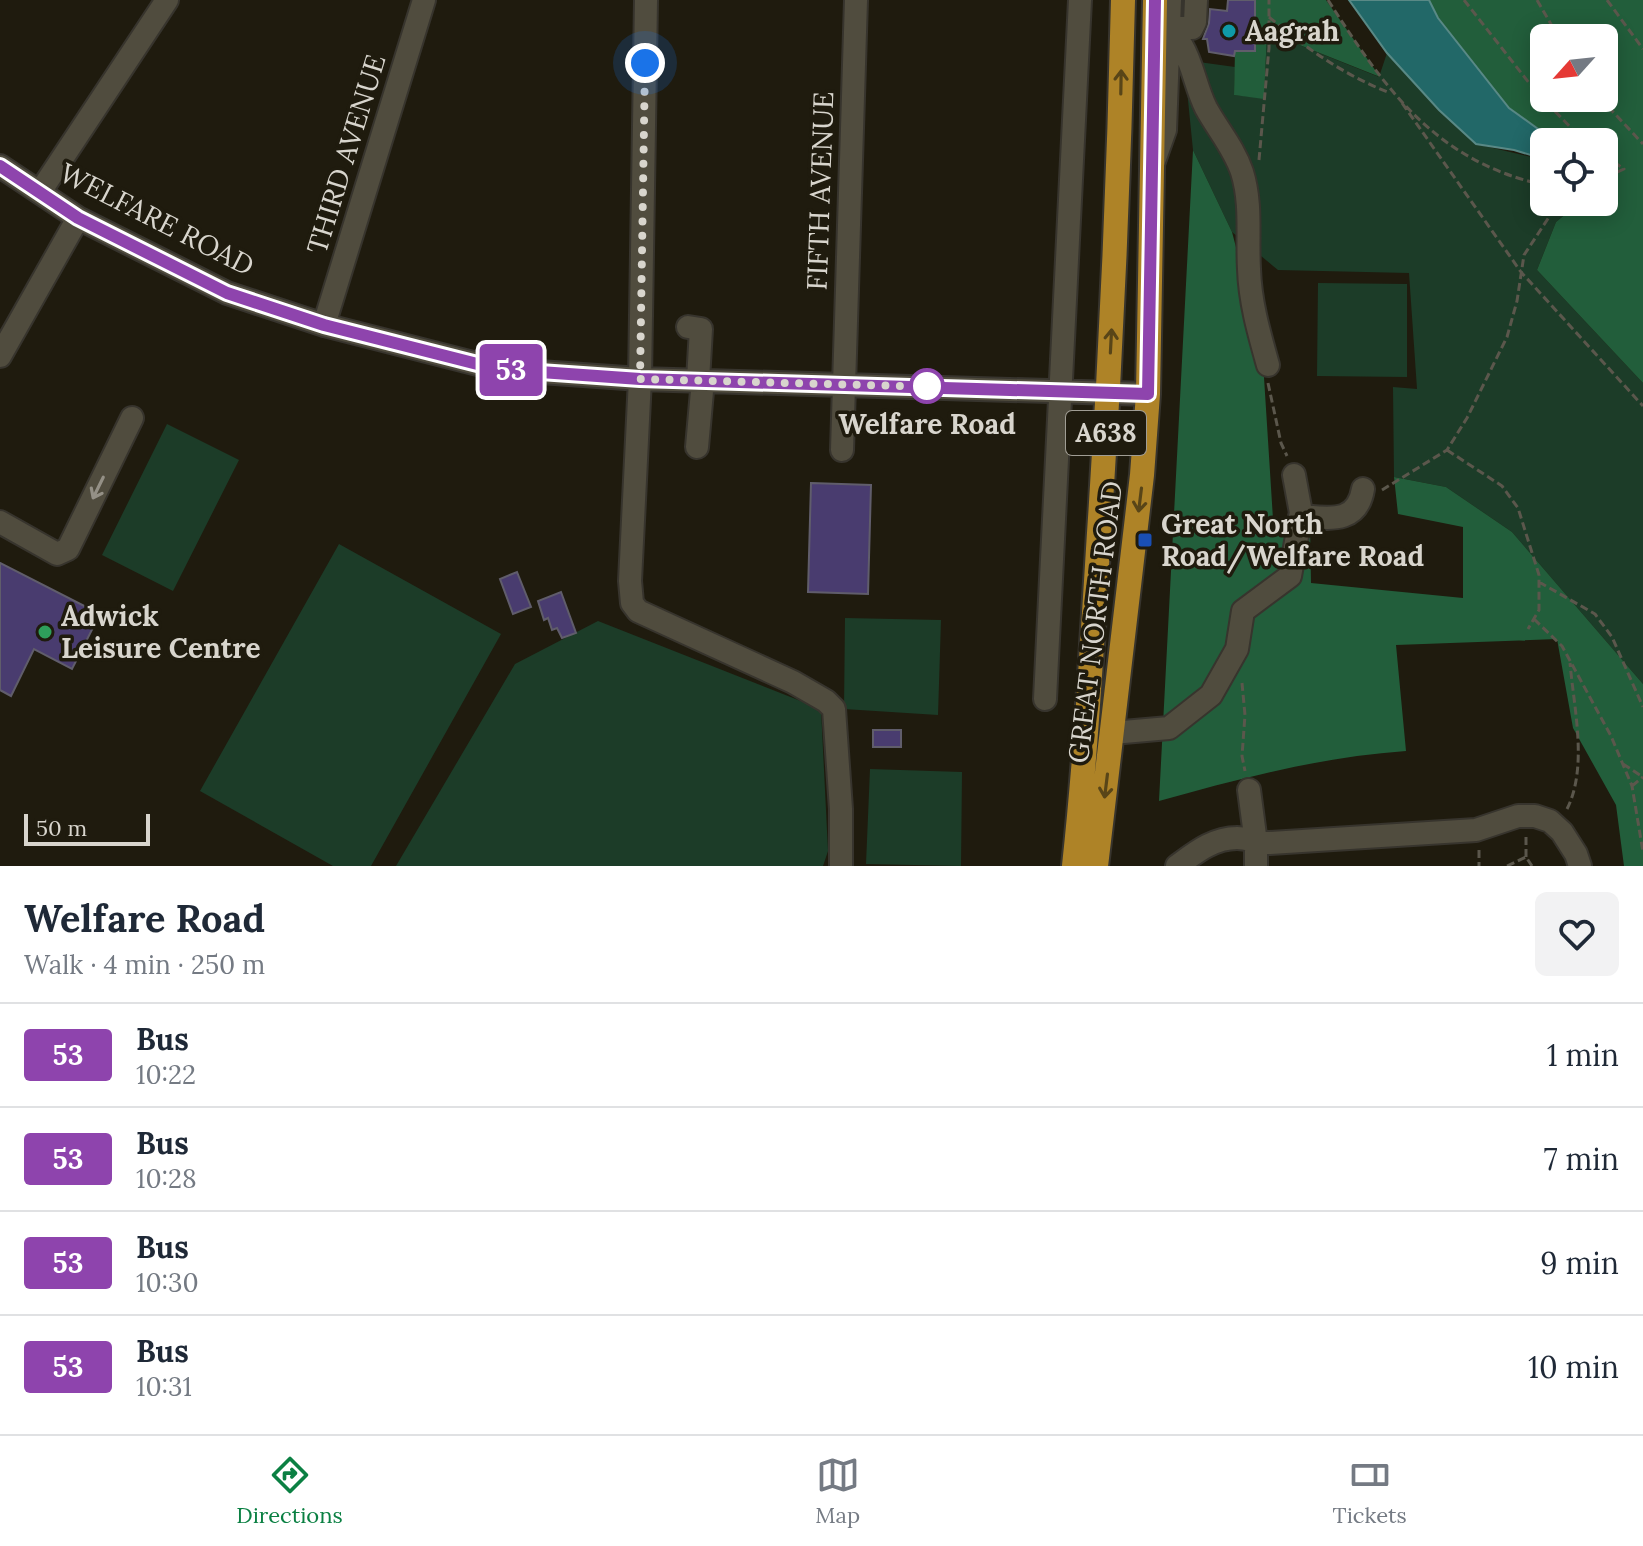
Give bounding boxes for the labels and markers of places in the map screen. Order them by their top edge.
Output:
place label: Aagrah [1245,13,1339,49]
marker: Aagrah [1220,22,1238,40]
marker: Welfare Road [910,369,944,403]
place label: Welfare Road [838,406,1016,442]
place label: Great North Road/Welfare Road [1161,506,1424,574]
marker: Great North Road/Welfare Road [1136,531,1154,549]
place label: Adwick Leisure Centre [61,598,261,666]
marker: Adwick Leisure Centre [36,623,54,641]

